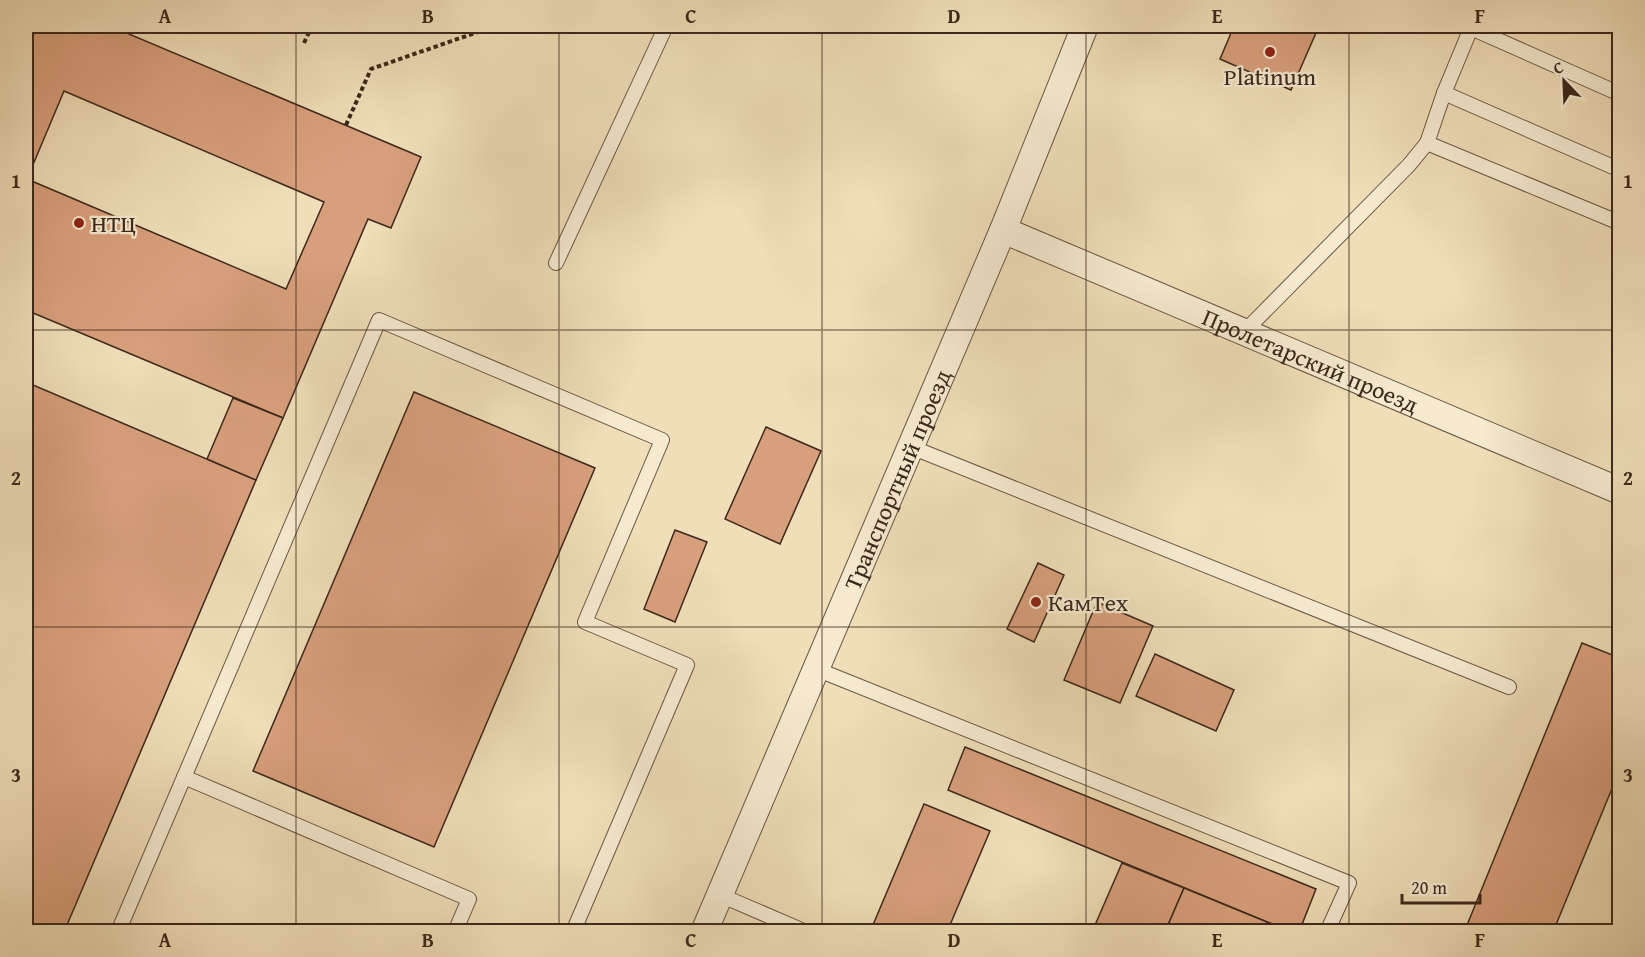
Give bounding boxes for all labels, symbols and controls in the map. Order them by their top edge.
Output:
text: A [159,1,172,30]
text: B [422,1,434,30]
text: C [685,1,697,30]
text: D [947,1,961,30]
text: E [1212,1,1223,30]
text: F [1475,1,1485,30]
marker: Platinum [1263,45,1277,59]
north arrow [1534,51,1594,111]
text: С [1549,54,1567,80]
place label: Platinum [1224,59,1317,94]
text: 1 [11,166,21,195]
text: 1 [1623,166,1633,195]
place label: НТЦ [91,206,136,241]
marker: НТЦ [72,216,86,230]
street label: Пролетарский проезд [1197,299,1424,421]
street label: Транспортный проезд [834,364,959,595]
text: 2 [11,463,21,492]
text: 2 [1623,463,1633,492]
place label: КамТех [1048,585,1129,620]
marker: КамТех [1029,595,1043,609]
text: 3 [11,760,21,789]
text: 3 [1623,760,1633,789]
scale bar [1402,867,1480,905]
text: 20 m [1411,874,1447,901]
text: A [159,925,172,954]
text: B [422,925,434,954]
text: C [685,925,697,954]
text: D [947,925,961,954]
text: E [1212,925,1223,954]
text: F [1475,925,1485,954]

